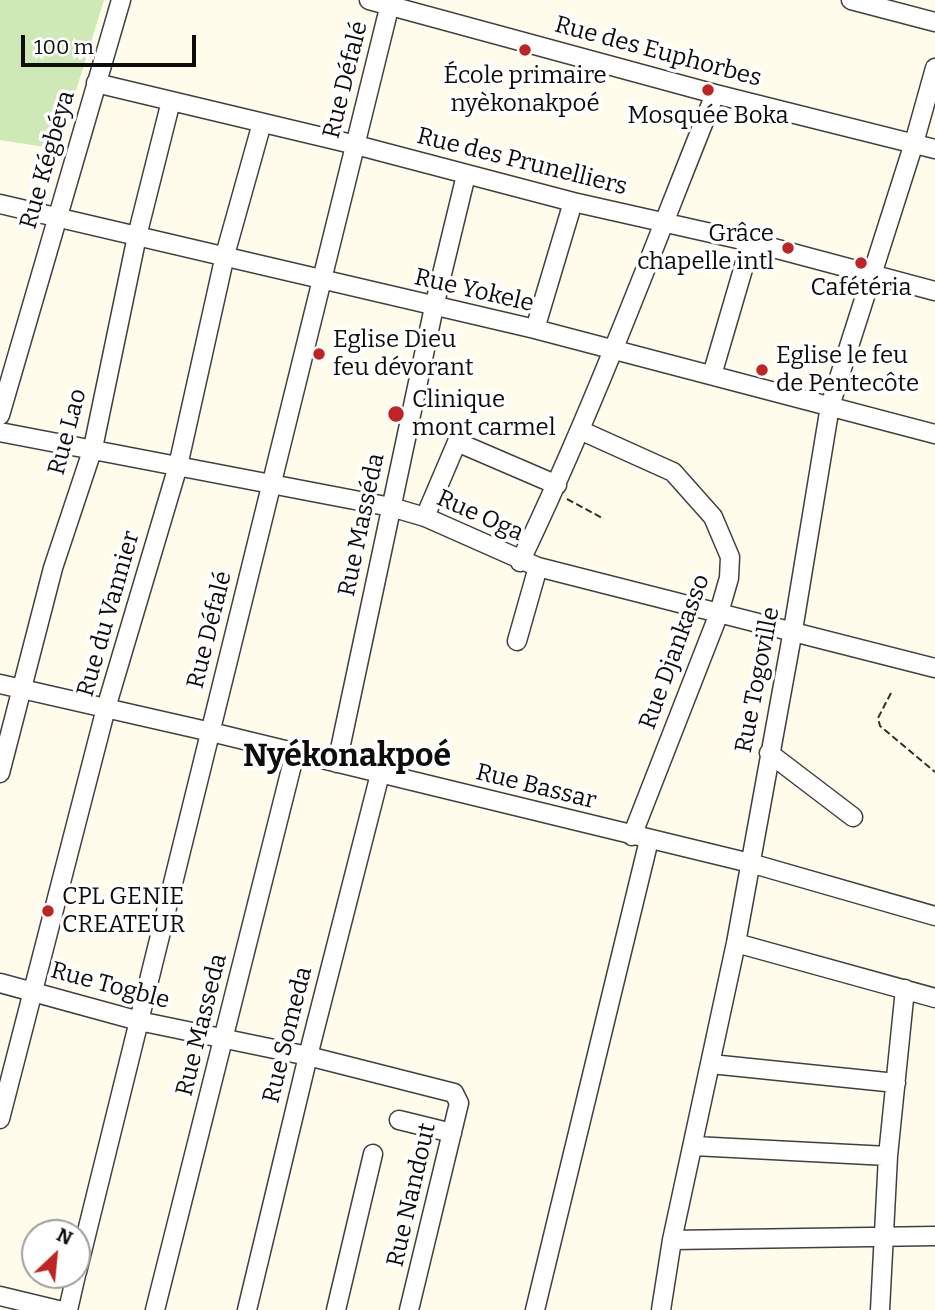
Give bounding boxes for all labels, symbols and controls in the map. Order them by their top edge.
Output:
street label: Rue des Euphorbes [551,11,765,93]
street label: Rue Défalé [318,18,374,142]
scale bar [24,21,200,65]
text: 100 m [34,34,94,60]
marker: École primaire nyèkonakpoé [517,42,533,58]
place label: École primaire nyèkonakpoé [443,62,607,118]
marker: Mosquée Boka [700,82,716,98]
street label: Rue Kégbéya [15,88,81,232]
place label: Mosquée Boka [627,102,789,130]
street label: Rue des Prunelliers [414,122,630,202]
place label: Grâce chapelle intl [637,220,774,276]
marker: Grâce chapelle intl [780,240,796,256]
marker: Cafétéria [853,255,869,271]
street label: Rue Yokele [412,263,536,319]
place label: Cafétéria [810,274,912,302]
place label: Eglise Dieu feu dévorant [333,326,474,382]
place label: Eglise le feu de Pentecôte [776,342,919,398]
marker: Eglise Dieu feu dévorant [311,346,327,362]
marker: Eglise le feu de Pentecôte [754,362,770,378]
street label: Rue Lao [43,386,93,478]
place label: Clinique mont carmel [412,386,556,442]
marker: Clinique mont carmel [386,404,406,424]
street label: Rue Masséda [333,451,391,599]
street label: Rue Oga [432,484,528,548]
street label: Rue du Vannier [72,528,146,700]
street label: Rue Défalé [182,568,238,692]
street label: Rue Djankasso [634,571,716,733]
street label: Rue Togoville [730,605,786,755]
district label: Nyékonakpoé [243,738,451,776]
street label: Rue Bassar [473,758,599,816]
place label: CPL GENIE CREATEUR [62,883,185,939]
marker: CPL GENIE CREATEUR [40,903,56,919]
street label: Rue Masseda [170,951,234,1099]
street label: Rue Togble [47,956,173,1016]
street label: Rue Someda [257,964,319,1106]
street label: Rue Nandout [381,1120,443,1270]
north arrow [21,1219,91,1289]
text: N [53,1223,76,1250]

